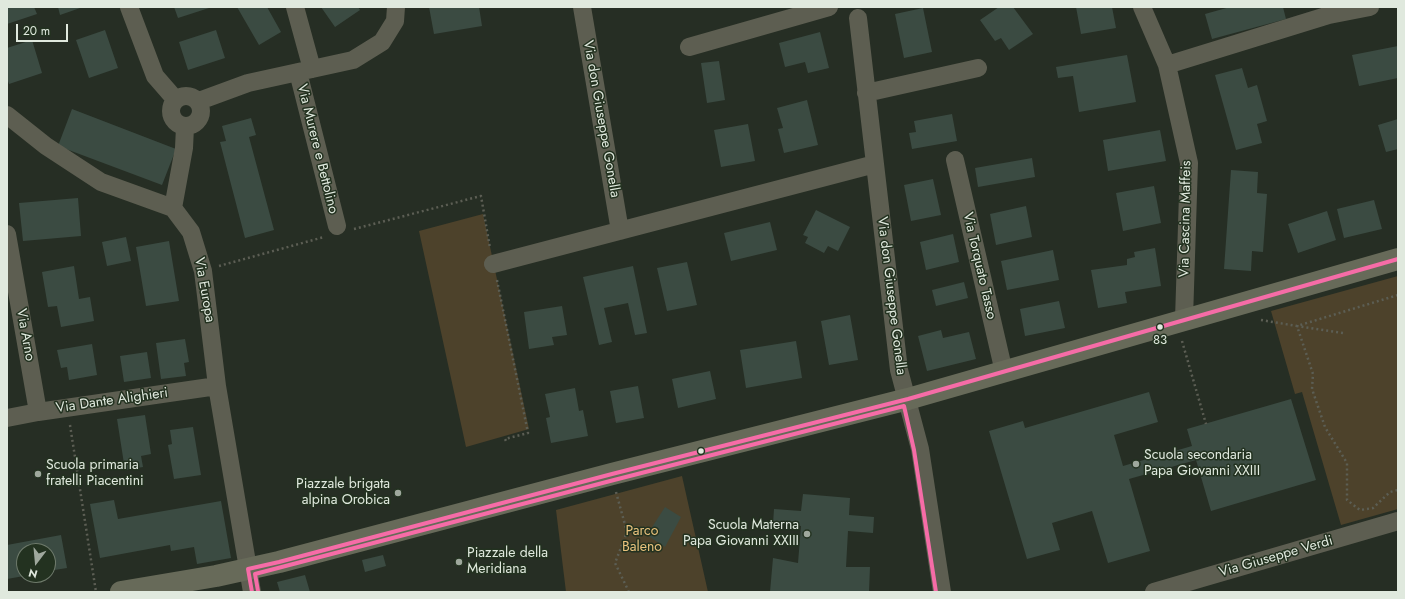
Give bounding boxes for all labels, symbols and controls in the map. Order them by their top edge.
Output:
scale bar [18,16,70,42]
text: 20 m [23,22,50,40]
street label: Via don Giuseppe Gonella [579,39,623,199]
street label: Via Murere e Bettolino [293,82,341,216]
street label: Via Cascina Maffeis [1177,160,1195,278]
street label: Via Torquato Tasso [959,211,999,321]
street label: Via don Giuseppe Gonella [873,216,909,376]
street label: Via Europa [190,256,218,324]
street label: Via Arno [12,308,38,362]
marker: 83 [1155,322,1165,332]
place label: 83 [1153,333,1167,349]
street label: Via Dante Alighieri [55,385,169,417]
unlabelled marker [696,446,706,456]
place label: Scuola secondaria Papa Giovanni XXIII [1144,448,1260,480]
place label: Scuola primaria fratelli Piacentini [46,458,144,490]
marker: Scuola secondaria Papa Giovanni XXIII [1131,459,1141,469]
marker: Scuola primaria fratelli Piacentini [33,469,43,479]
place label: Piazzale brigata alpina Orobica [296,477,390,510]
marker: Piazzale brigata alpina Orobica [393,488,403,498]
place label: Scuola Materna Papa Giovanni XXIII [683,518,799,550]
park label: Parco Baleno [622,524,662,556]
marker: Scuola Materna Papa Giovanni XXIII [802,529,812,539]
street label: Via Giuseppe Verdi [1217,533,1335,581]
north arrow [16,543,56,583]
place label: Piazzale della Meridiana [467,546,548,578]
marker: Piazzale della Meridiana [454,557,464,567]
text: N [27,565,39,582]

